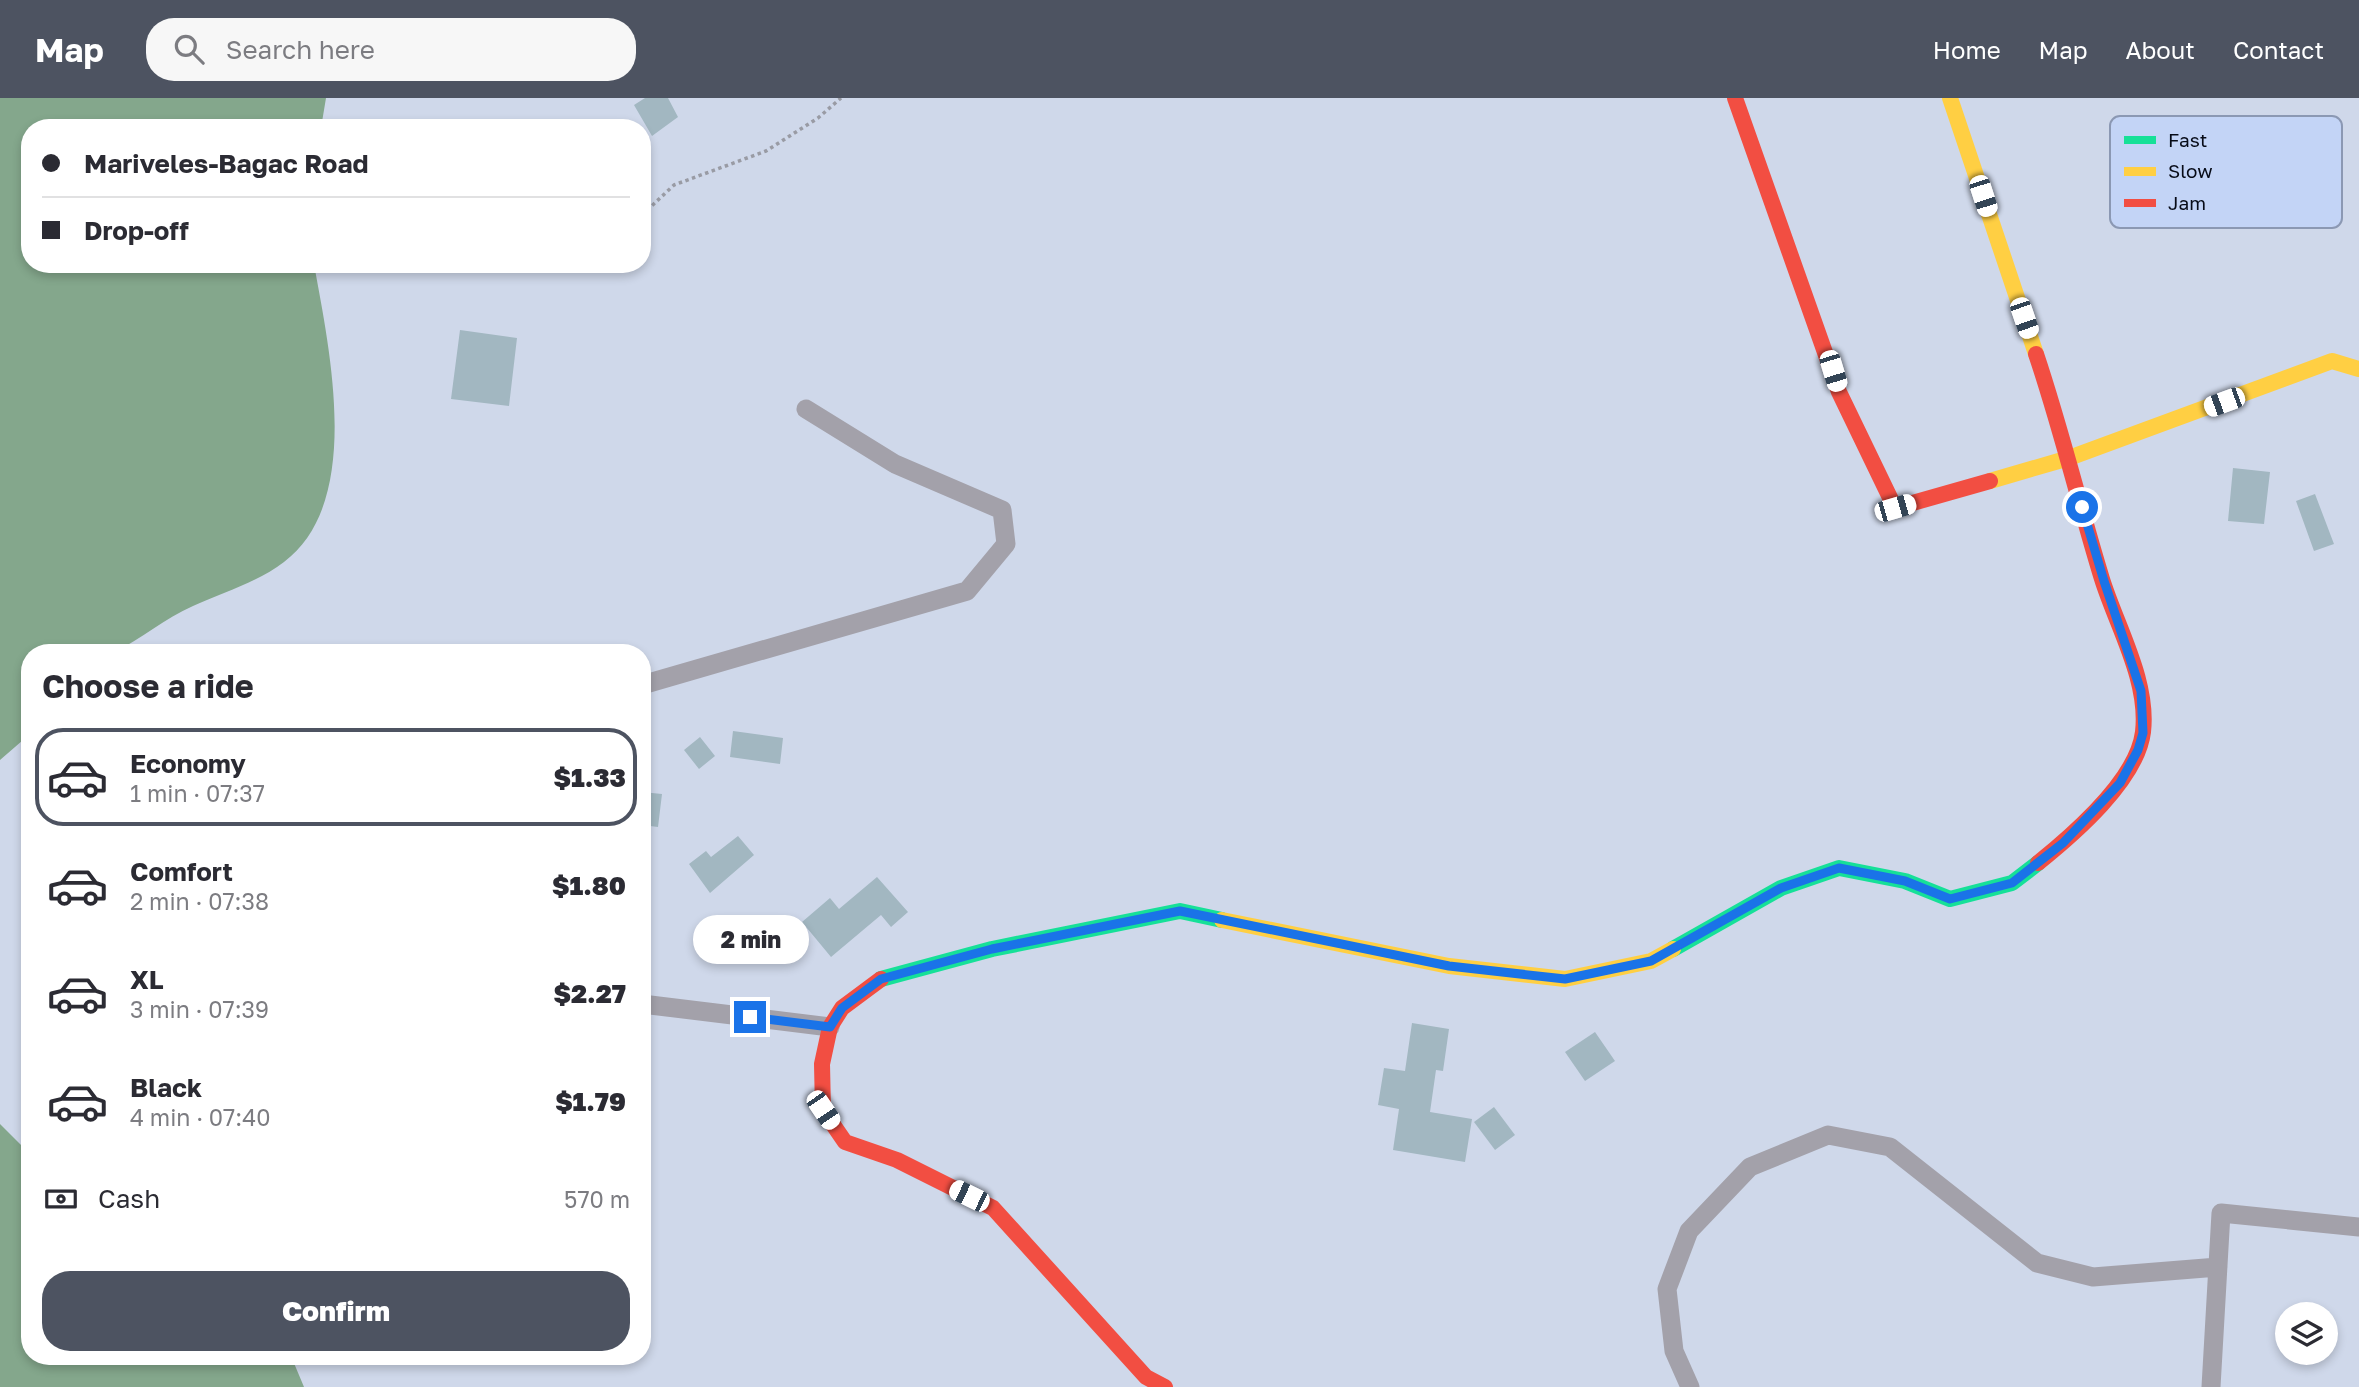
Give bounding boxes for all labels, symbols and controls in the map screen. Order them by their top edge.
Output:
search box [146,18,636,81]
text: Map [35,30,104,69]
icon: search [170,30,208,68]
text: Search here [226,34,375,65]
text: Home [1933,35,2001,64]
text: Map [2039,35,2088,64]
text: About [2126,35,2195,64]
text: Contact [2233,35,2324,64]
legend [2110,116,2342,228]
text: Fast [2168,128,2207,151]
text: Mariveles-Bagac Road [84,148,369,179]
text: Slow [2168,159,2213,182]
car [1967,173,2000,219]
text: Jam [2168,191,2206,214]
text: Drop-off [84,215,189,246]
car [2008,295,2041,341]
car [1817,348,1850,394]
car [2201,385,2248,419]
route start [2066,491,2098,523]
car [1872,492,1919,524]
text: Choose a ride [42,667,254,705]
icon: car [46,746,109,809]
text: Economy [130,748,246,779]
text: $1.33 [554,762,626,793]
text: 1 min · 07:37 [130,779,265,807]
icon: car [46,854,109,917]
text: Comfort [130,856,233,887]
text: $1.80 [552,870,626,901]
text: 2 min · 07:38 [130,887,269,915]
callout: 2 min [692,916,808,964]
text: 2 min [721,925,781,953]
icon: car [46,962,109,1025]
text: XL [130,964,164,995]
text: $2.27 [554,978,626,1009]
text: 3 min · 07:39 [130,995,269,1023]
route end [734,1001,766,1033]
icon: car [46,1070,109,1133]
text: Black [130,1072,202,1103]
text: $1.79 [555,1086,626,1117]
car [803,1087,844,1133]
text: 4 min · 07:40 [130,1103,270,1131]
car [946,1177,993,1215]
icon: cash [42,1180,80,1218]
text: Cash [98,1183,160,1214]
text: 570 m [564,1185,630,1213]
button: Confirm [42,1271,630,1351]
map controls [2275,1302,2338,1365]
button: layers [2275,1302,2338,1365]

